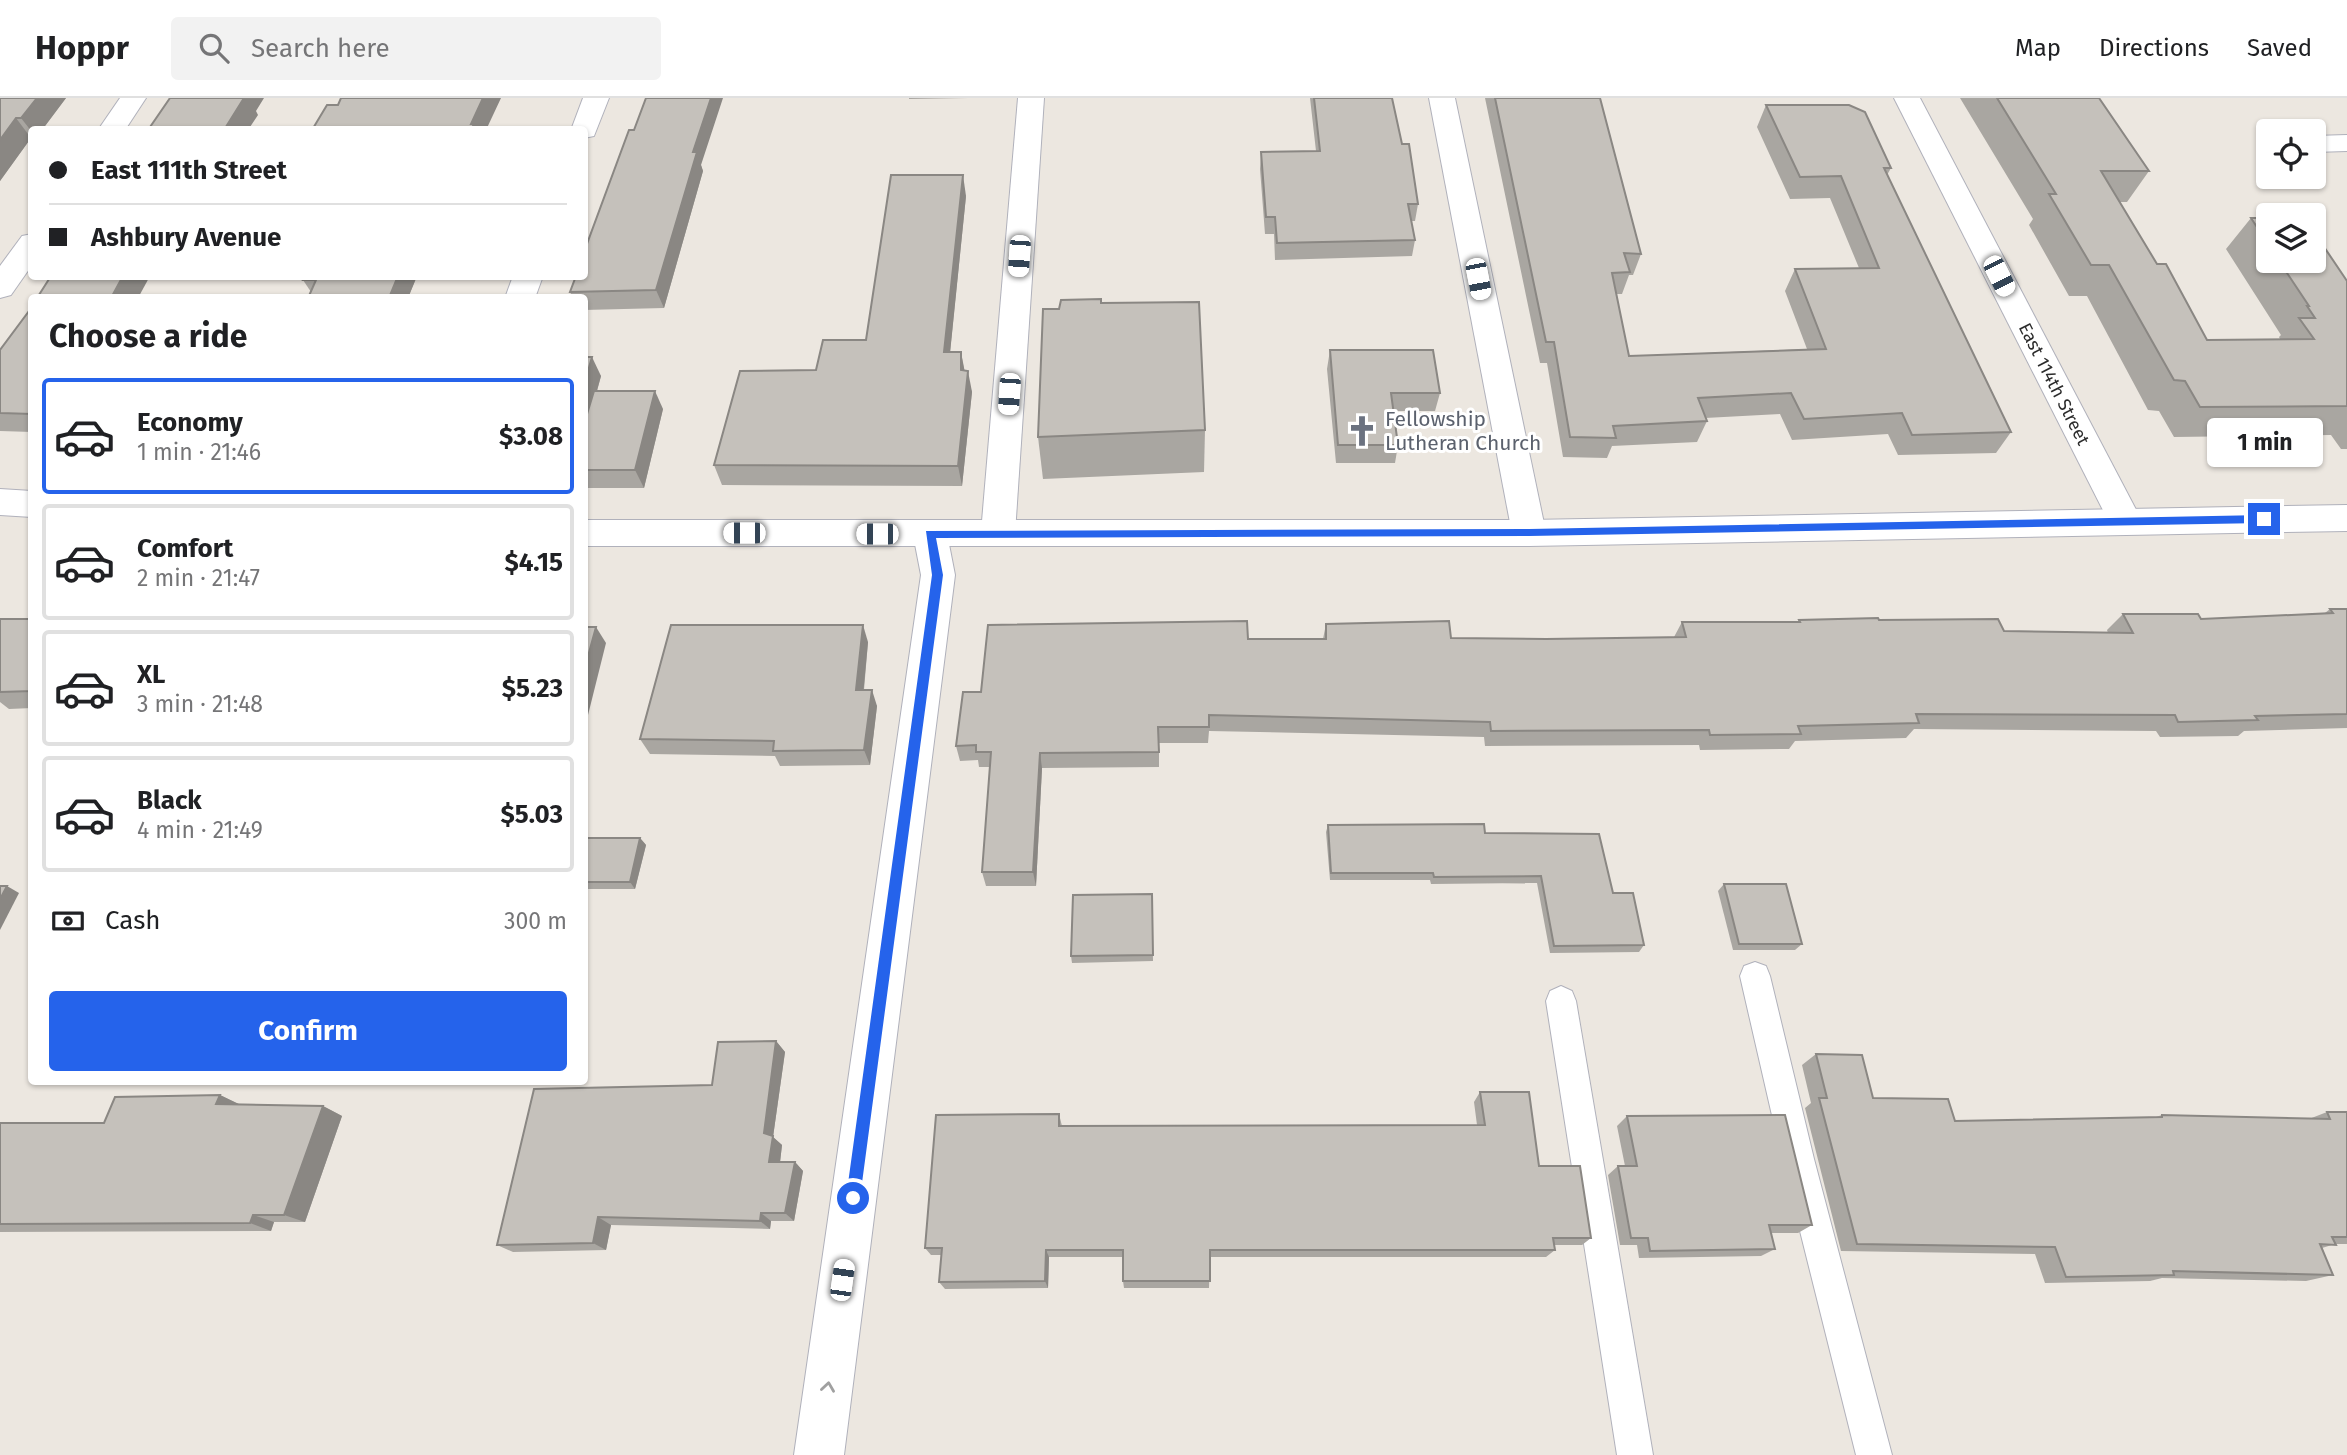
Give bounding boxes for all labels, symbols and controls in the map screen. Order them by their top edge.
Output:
search box [171,17,661,80]
text: Hoppr [35,28,129,68]
icon: search [195,29,233,67]
text: Search here [251,33,390,64]
text: Map [2015,34,2061,62]
text: Directions [2099,34,2209,62]
text: Saved [2247,34,2312,62]
map controls [2256,119,2326,273]
button: locate [2256,119,2326,189]
text: East 111th Street [91,155,287,186]
button: layers [2256,203,2326,273]
text: Ashbury Avenue [91,222,281,253]
car [1008,234,1031,278]
car [1981,253,2018,299]
car [1464,256,1493,302]
text: Choose a ride [49,317,247,355]
street label: East 114th Street [2014,319,2095,449]
car [998,372,1021,416]
icon: car [53,405,116,468]
place label: Fellowship Lutheran Church [1385,406,1541,456]
text: Economy [137,407,243,438]
church icon: Fellowship Lutheran Church [1345,414,1379,448]
callout: 1 min [2206,418,2322,466]
text: $3.08 [499,421,563,452]
text: 1 min [2237,428,2293,456]
text: 1 min · 21:46 [137,438,261,466]
route end [2248,503,2280,535]
car [724,523,766,544]
car [857,524,899,545]
icon: car [53,531,116,594]
text: Comfort [137,533,233,564]
text: $4.15 [504,547,563,578]
text: 2 min · 21:47 [137,564,260,592]
icon: car [53,657,116,720]
text: XL [137,659,165,690]
text: $5.23 [502,673,563,704]
text: 3 min · 21:48 [137,690,263,718]
icon: car [53,783,116,846]
text: Black [137,785,202,816]
text: $5.03 [500,799,563,830]
text: 4 min · 21:49 [137,816,263,844]
icon: cash [49,902,87,940]
text: Cash [105,905,161,936]
text: 300 m [504,907,567,935]
button: Confirm [49,991,567,1071]
route start [837,1182,869,1214]
car [829,1258,856,1302]
one-way arrow [820,1381,835,1393]

